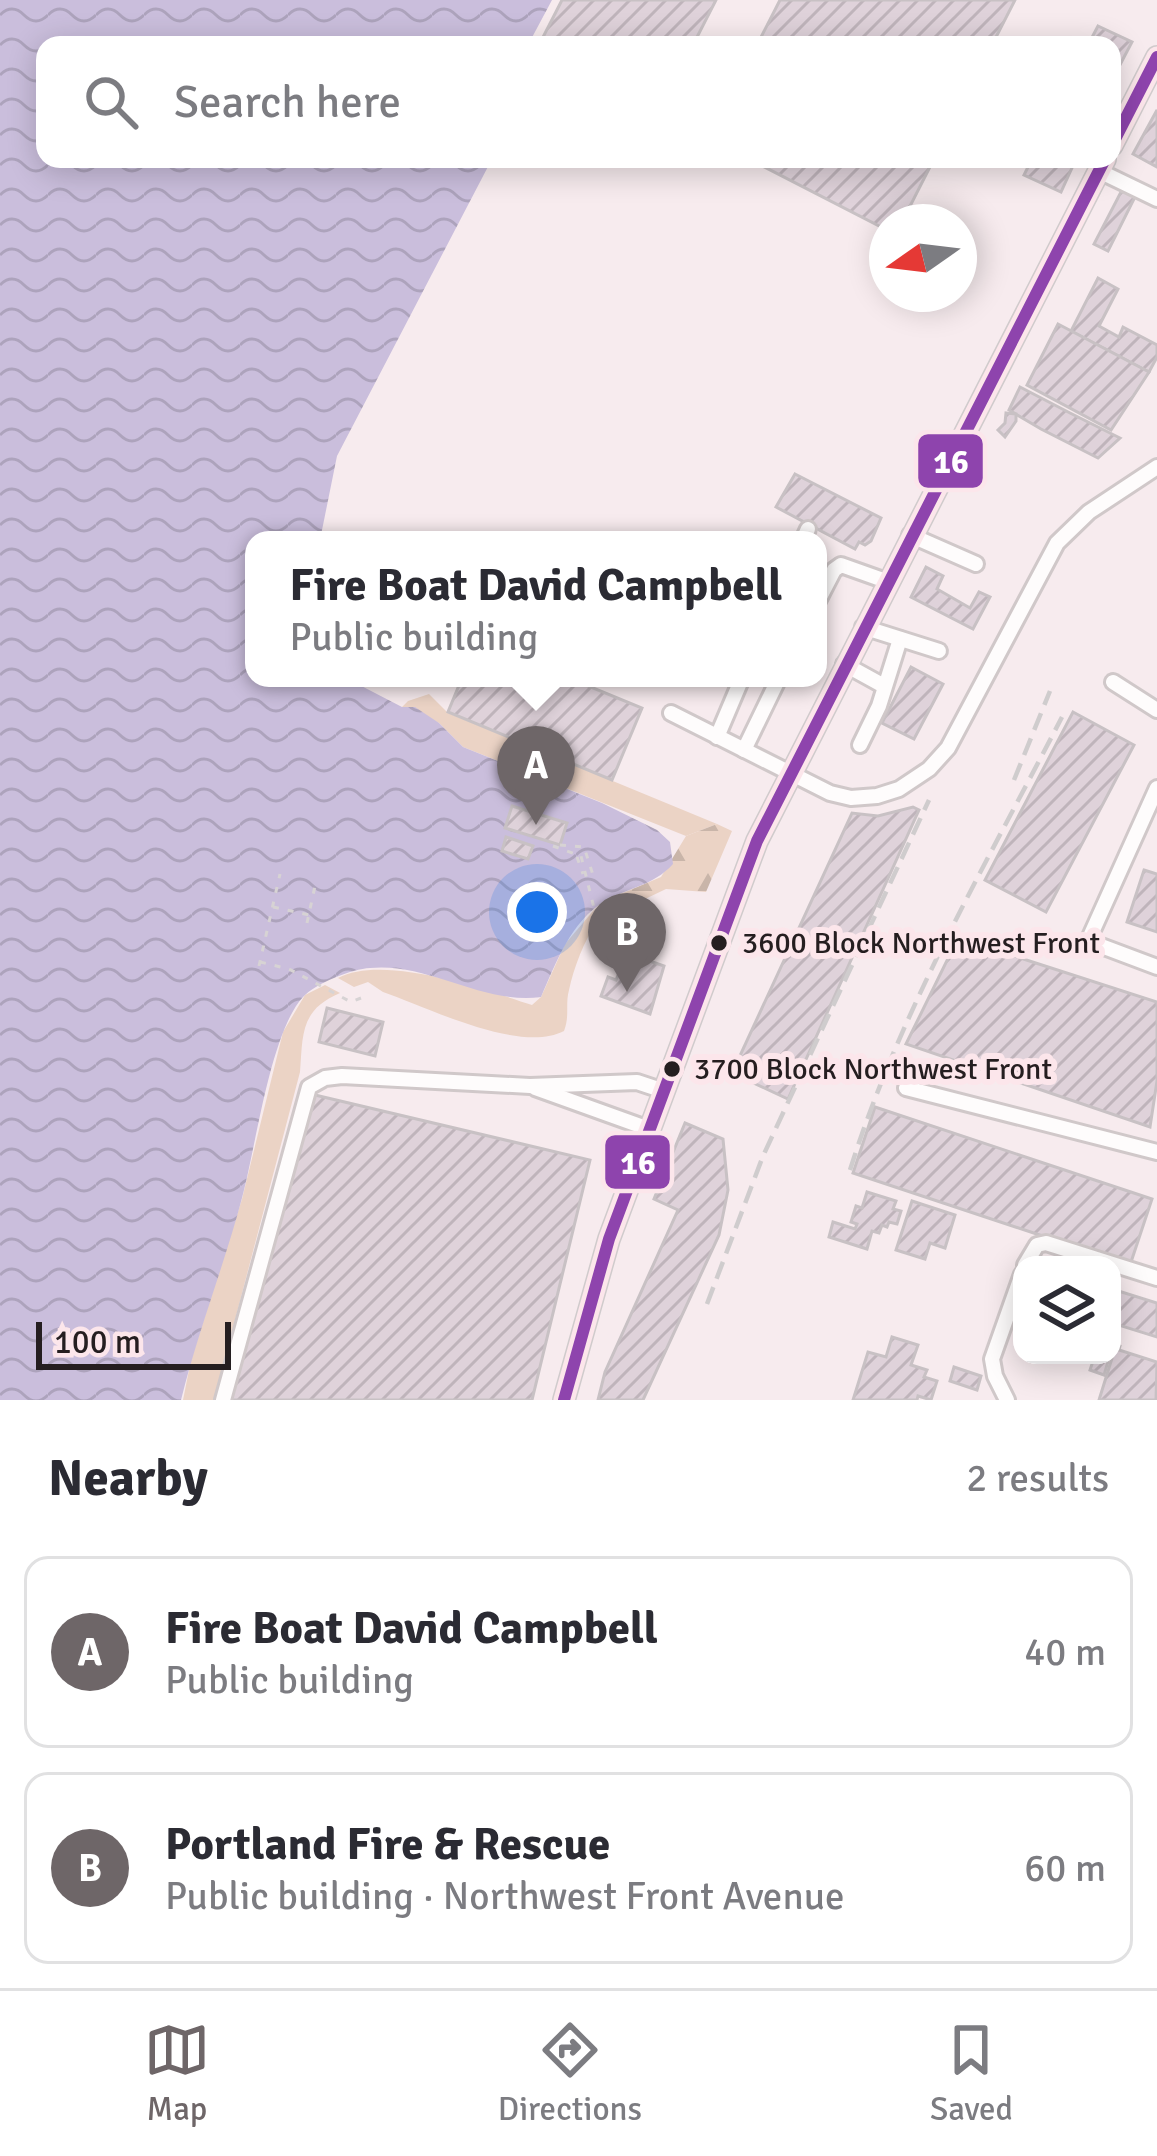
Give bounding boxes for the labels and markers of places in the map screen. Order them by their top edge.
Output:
pin: A [497,726,575,825]
pin: B [588,893,666,992]
place label: 3600 Block Northwest Front [742,925,1100,962]
marker: 3600 Block Northwest Front [708,932,730,954]
place label: 3700 Block Northwest Front [694,1051,1052,1088]
marker: 3700 Block Northwest Front [661,1058,683,1080]

